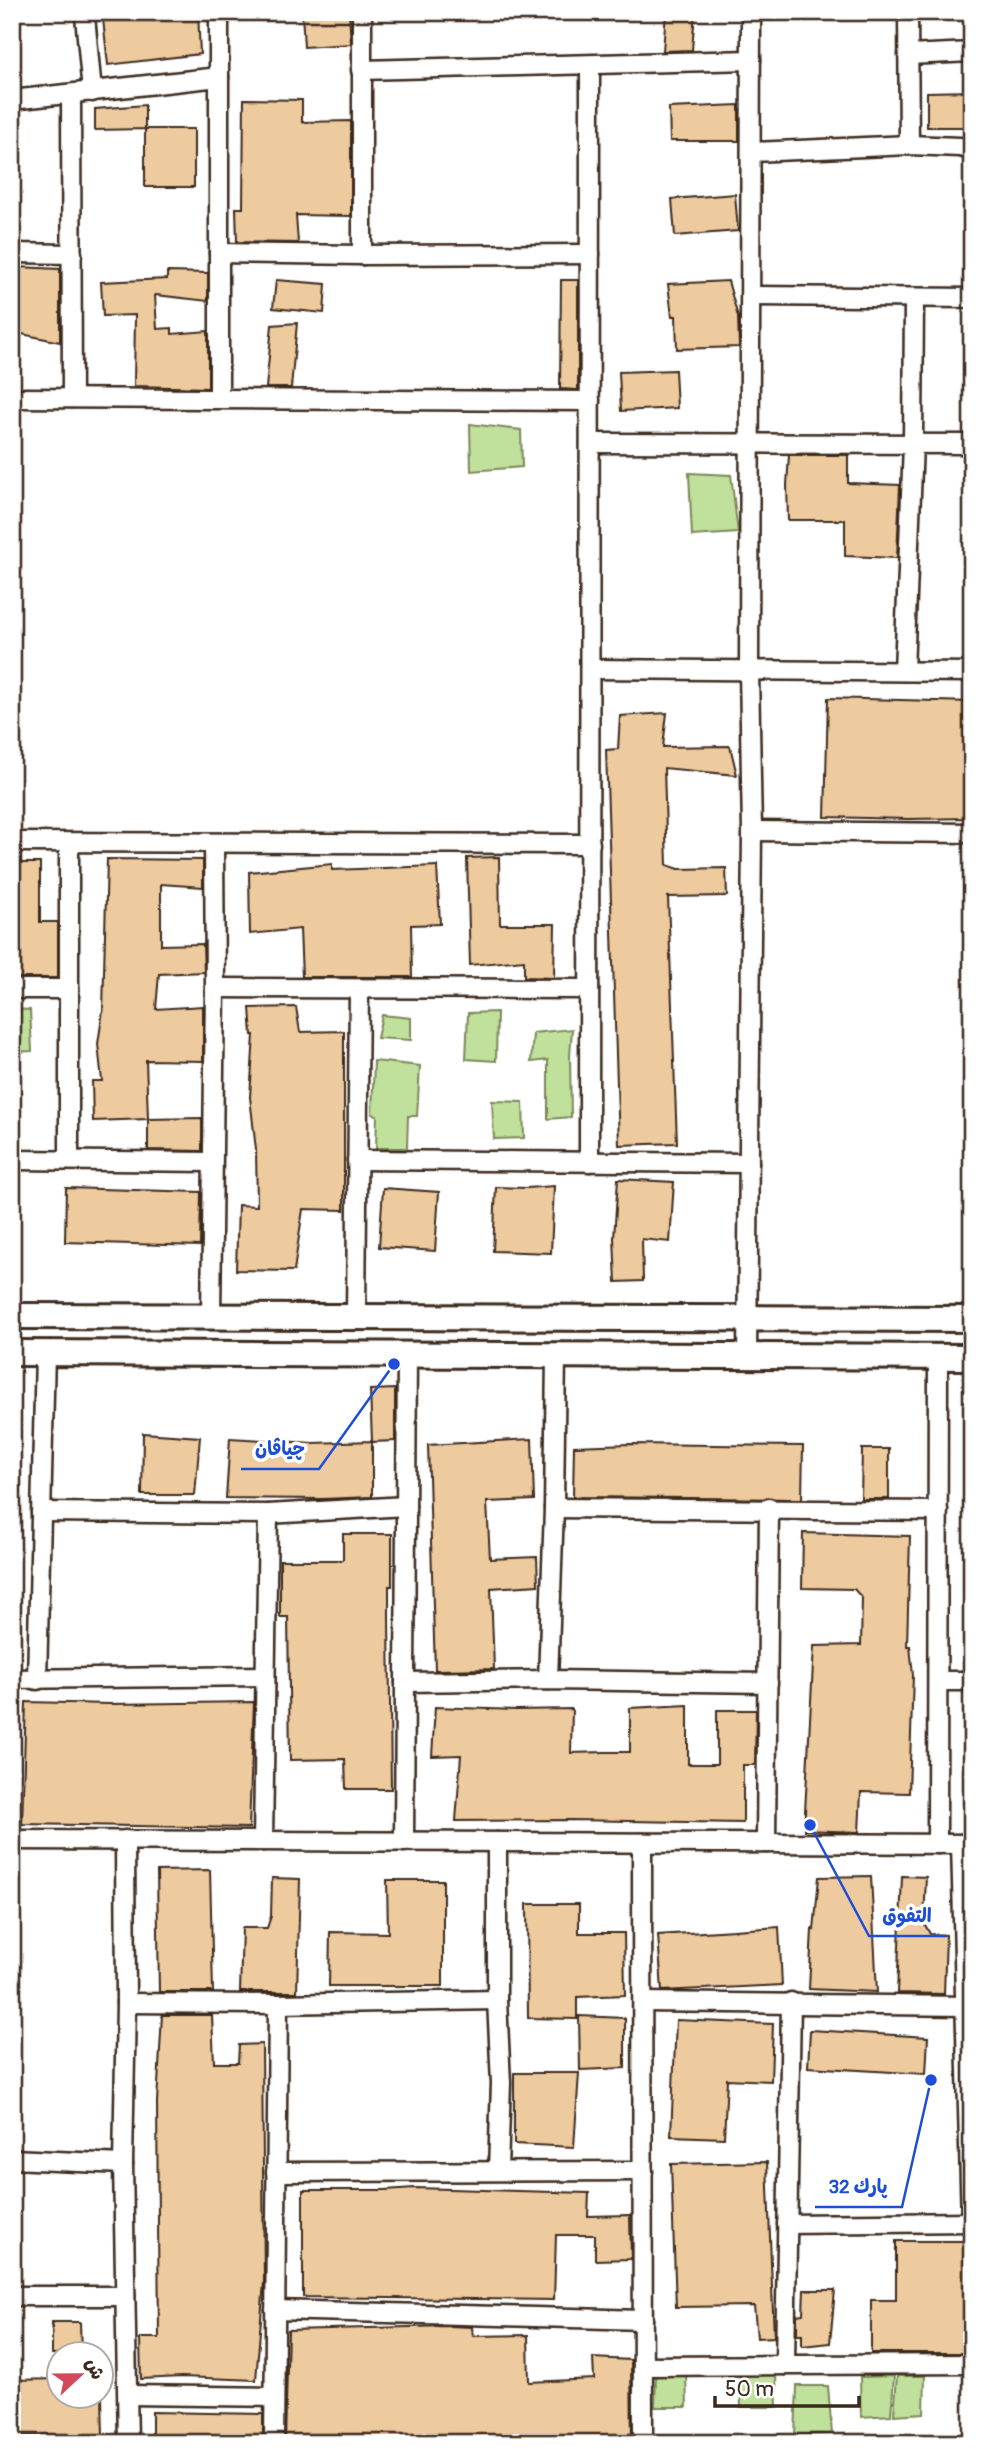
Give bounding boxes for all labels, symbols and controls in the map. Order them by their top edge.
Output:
callout: چياڤان [241,1429,319,1469]
text: چياڤان [255,1437,305,1461]
callout: التفوق [869,1896,946,1936]
text: التفوق [882,1904,932,1928]
callout: 32 پارك [815,2167,902,2207]
text: 32 پارك [828,2175,888,2199]
north arrow [46,2340,116,2410]
text: ش [80,2355,110,2383]
scale bar [715,2364,858,2408]
text: 50 m [725,2376,774,2403]

